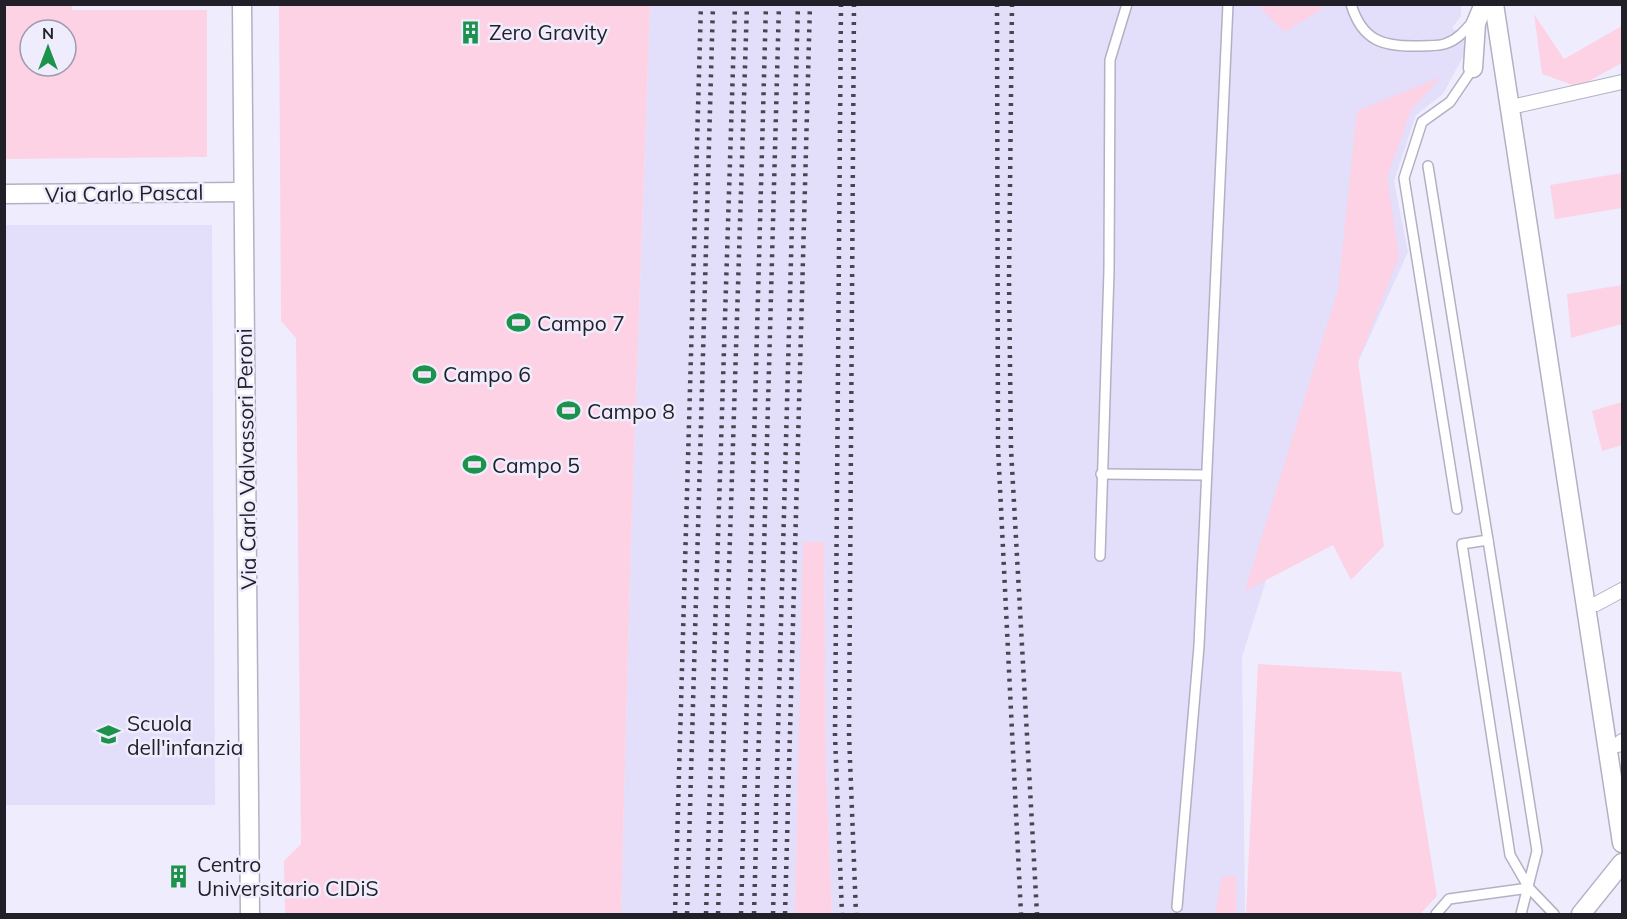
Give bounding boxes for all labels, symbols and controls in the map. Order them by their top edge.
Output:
north arrow [18,18,78,78]
building icon: Zero Gravity [458,19,484,45]
place label: Zero Gravity [489,19,608,45]
text: N [42,23,54,43]
street label: Via Carlo Pascal [45,179,203,207]
sports icon: Campo 7 [506,310,532,336]
place label: Campo 7 [537,310,625,336]
street label: Via Carlo Valvassori Peroni [231,328,261,590]
sports icon: Campo 6 [412,361,438,387]
place label: Campo 6 [443,361,531,387]
sports icon: Campo 8 [556,398,582,424]
place label: Campo 8 [587,398,675,424]
sports icon: Campo 5 [461,452,487,478]
place label: Campo 5 [492,452,580,478]
place label: Scuola dell'infanzia [127,710,243,760]
school or university icon: Scuola dell'infanzia [96,722,122,748]
place label: Centro Universitario CIDiS [197,851,379,901]
building icon: Centro Universitario CIDiS [166,863,192,889]

